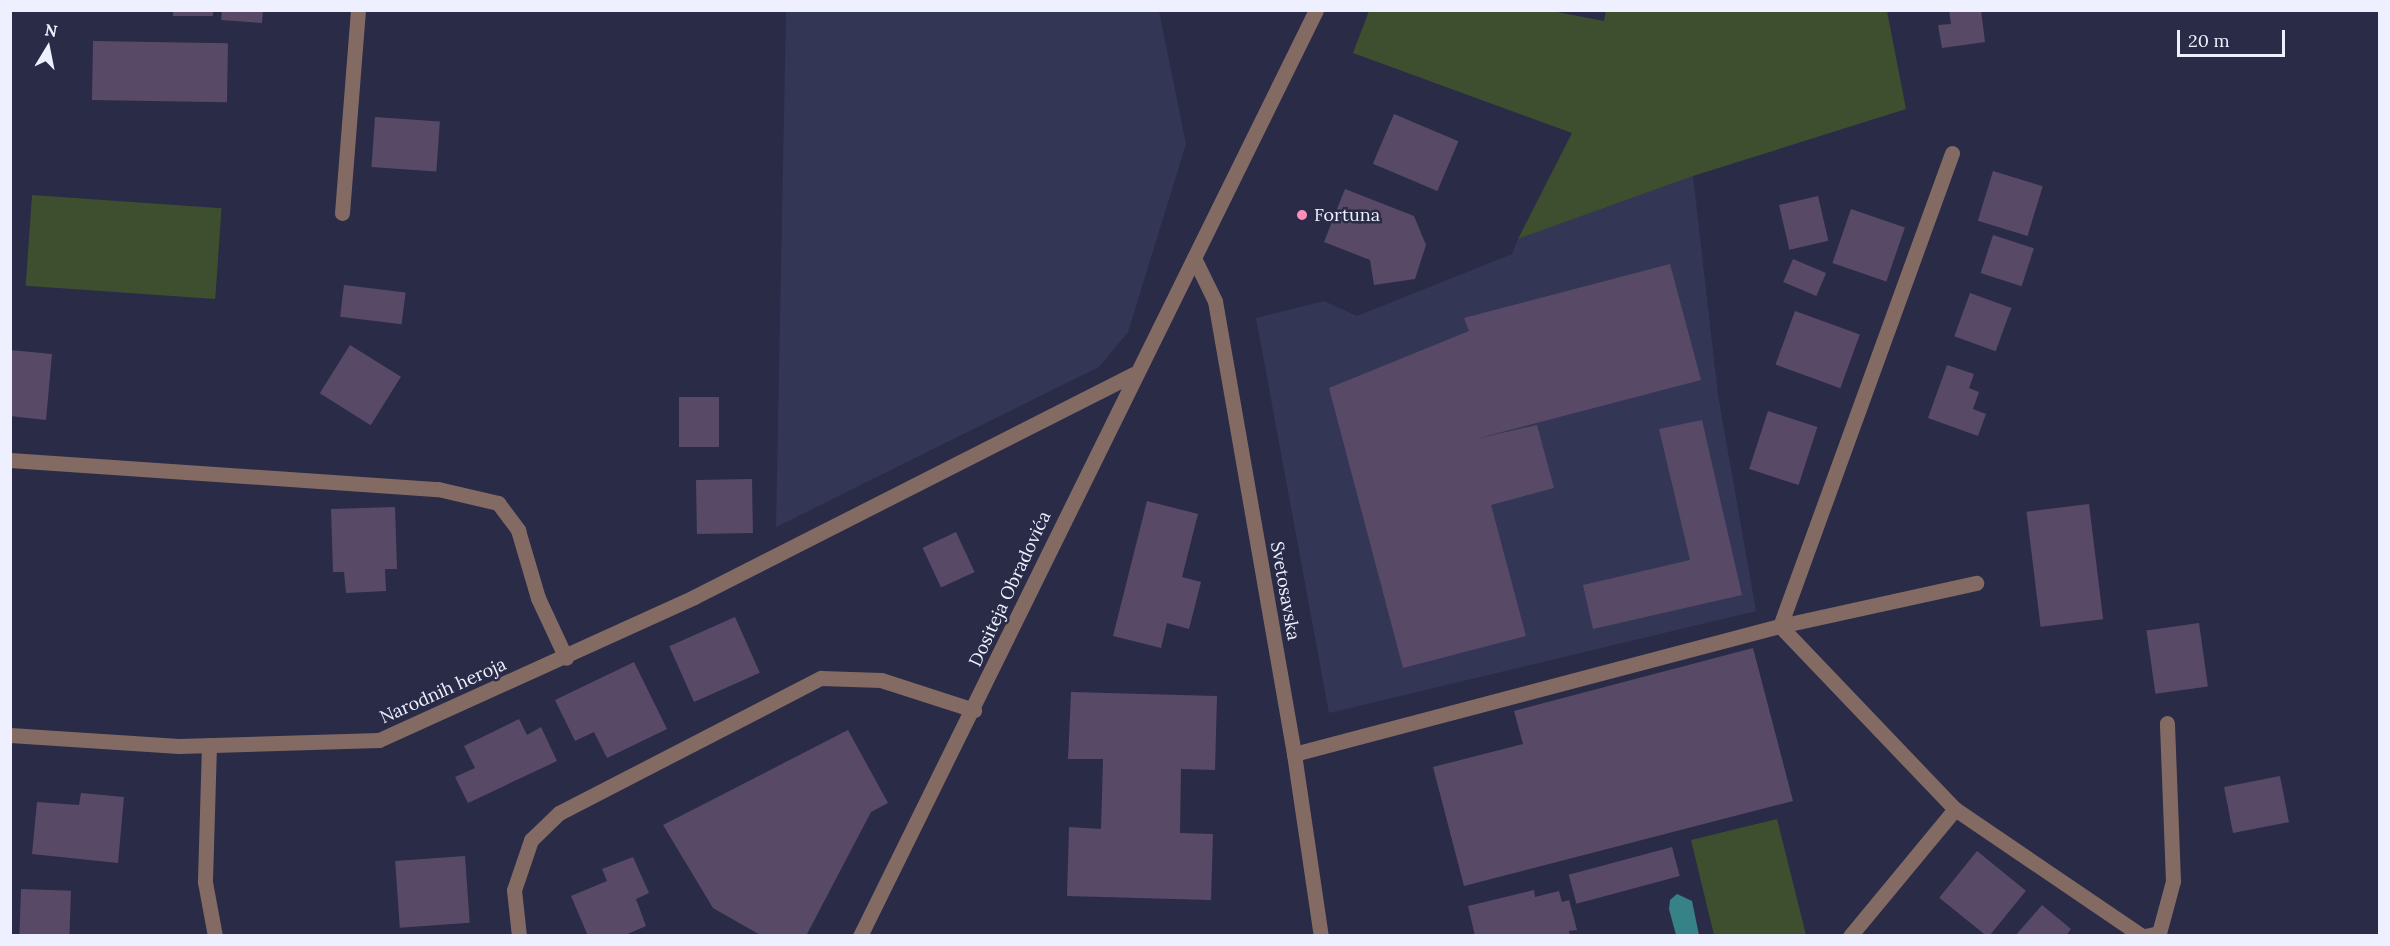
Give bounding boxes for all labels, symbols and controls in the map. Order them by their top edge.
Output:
north arrow [18,18,78,78]
scale bar [2180,18,2288,56]
text: N [43,19,59,41]
text: 20 m [2188,29,2230,52]
place label: Fortuna [1314,204,1380,226]
marker: Fortuna [1295,208,1309,222]
street label: Dositeja Obradovića [965,508,1055,670]
street label: Svetosavska [1266,540,1304,642]
street label: Narodnih heroja [376,653,510,729]

